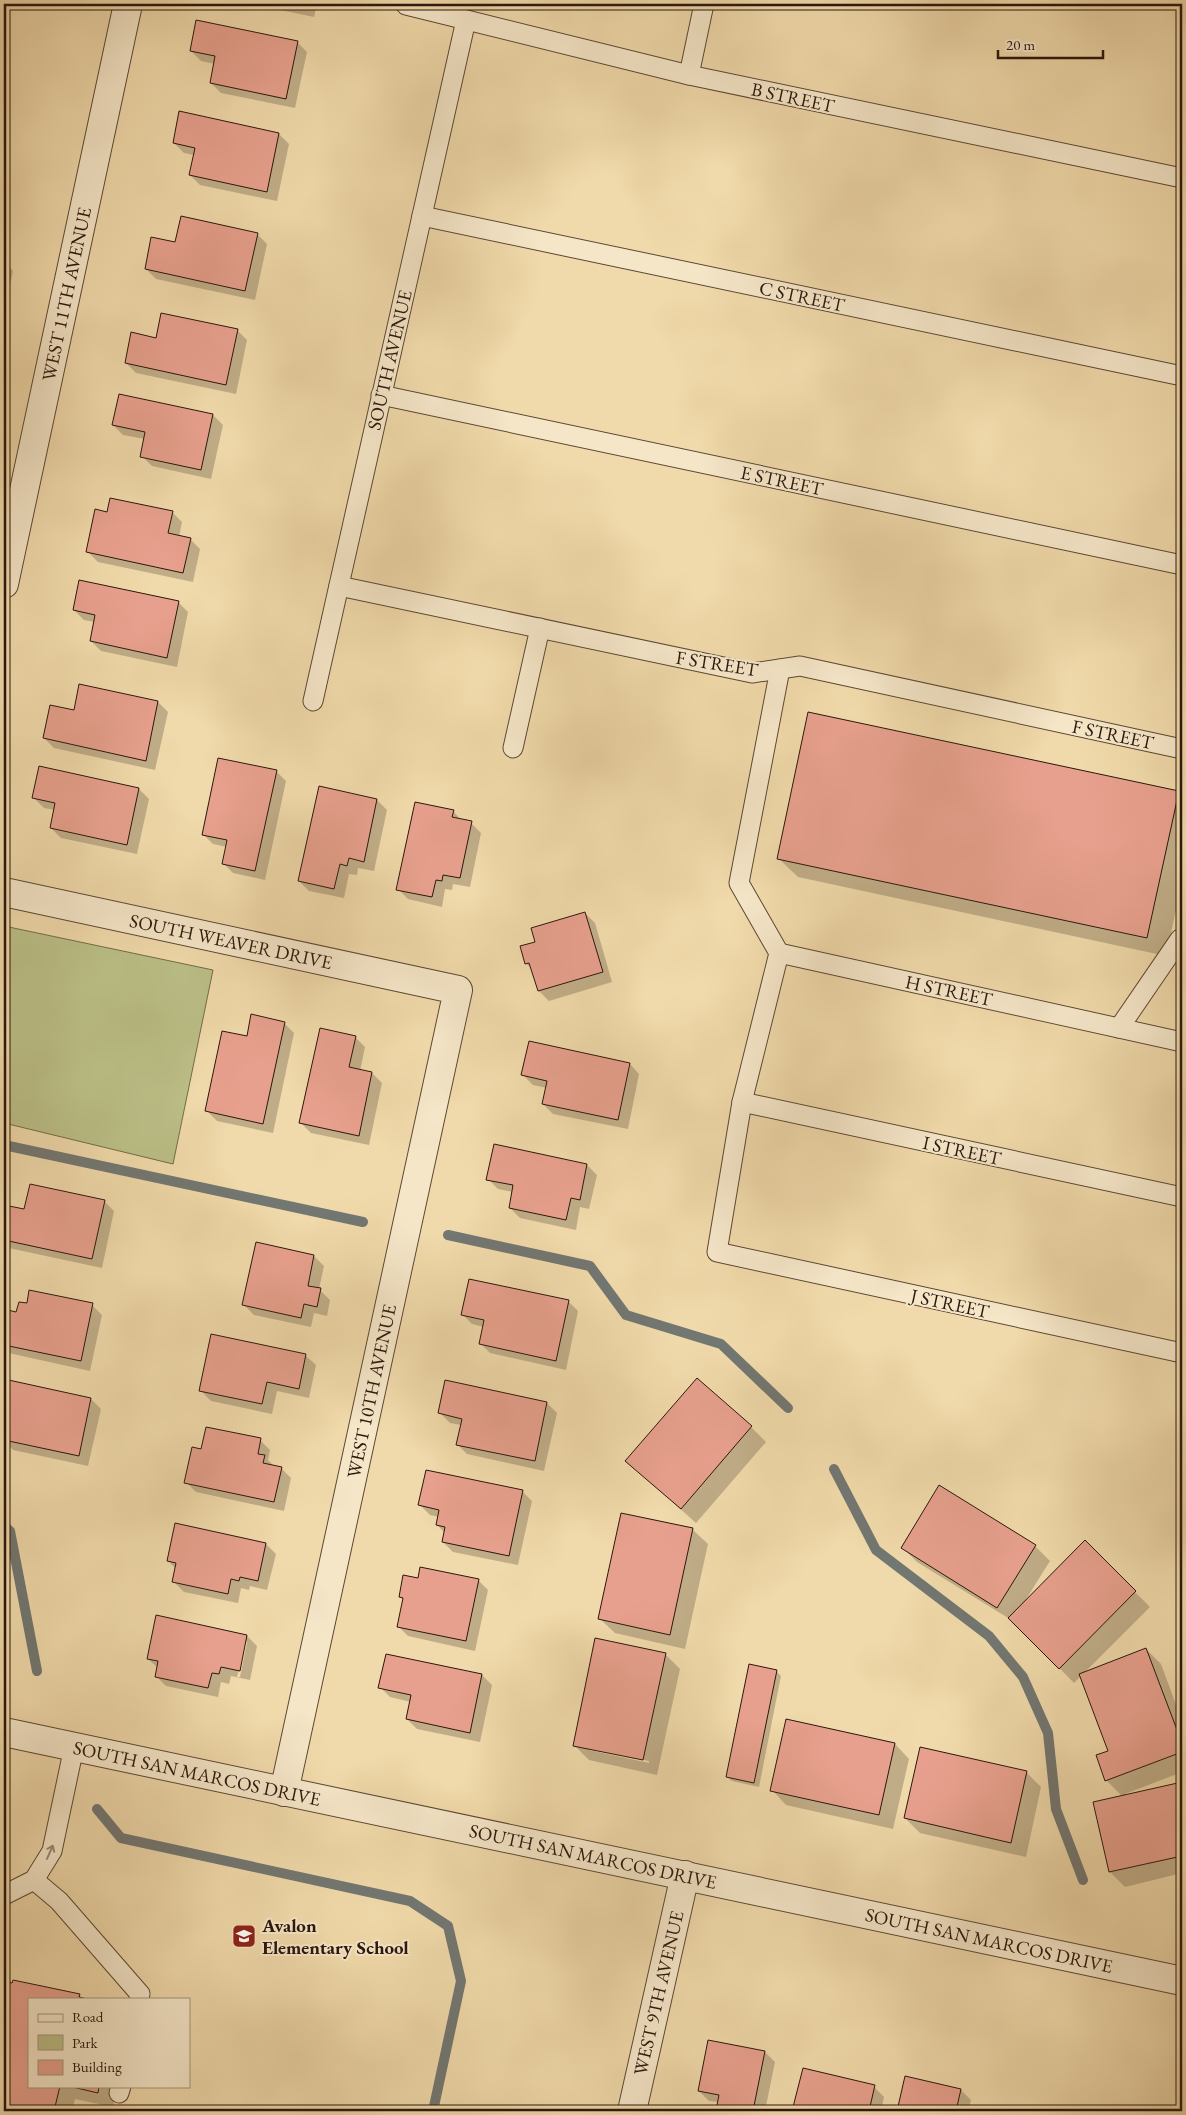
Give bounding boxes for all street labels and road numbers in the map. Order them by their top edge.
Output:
street label: B STREET [749,77,837,119]
street label: WEST 11TH AVENUE [36,204,97,383]
street label: C STREET [757,275,847,318]
street label: SOUTH AVENUE [361,287,418,433]
street label: E STREET [738,460,826,501]
street label: F STREET [674,645,760,682]
street label: F STREET [1070,714,1156,755]
street label: SOUTH WEAVER DRIVE [127,908,335,975]
street label: H STREET [903,969,995,1012]
street label: I STREET [920,1130,1004,1171]
street label: J STREET [906,1283,992,1324]
street label: WEST 10TH AVENUE [341,1301,402,1480]
street label: SOUTH SAN MARCOS DRIVE [71,1735,323,1812]
street label: SOUTH SAN MARCOS DRIVE [467,1818,719,1895]
street label: SOUTH SAN MARCOS DRIVE [863,1902,1115,1979]
street label: WEST 9TH AVENUE [627,1908,690,2078]

